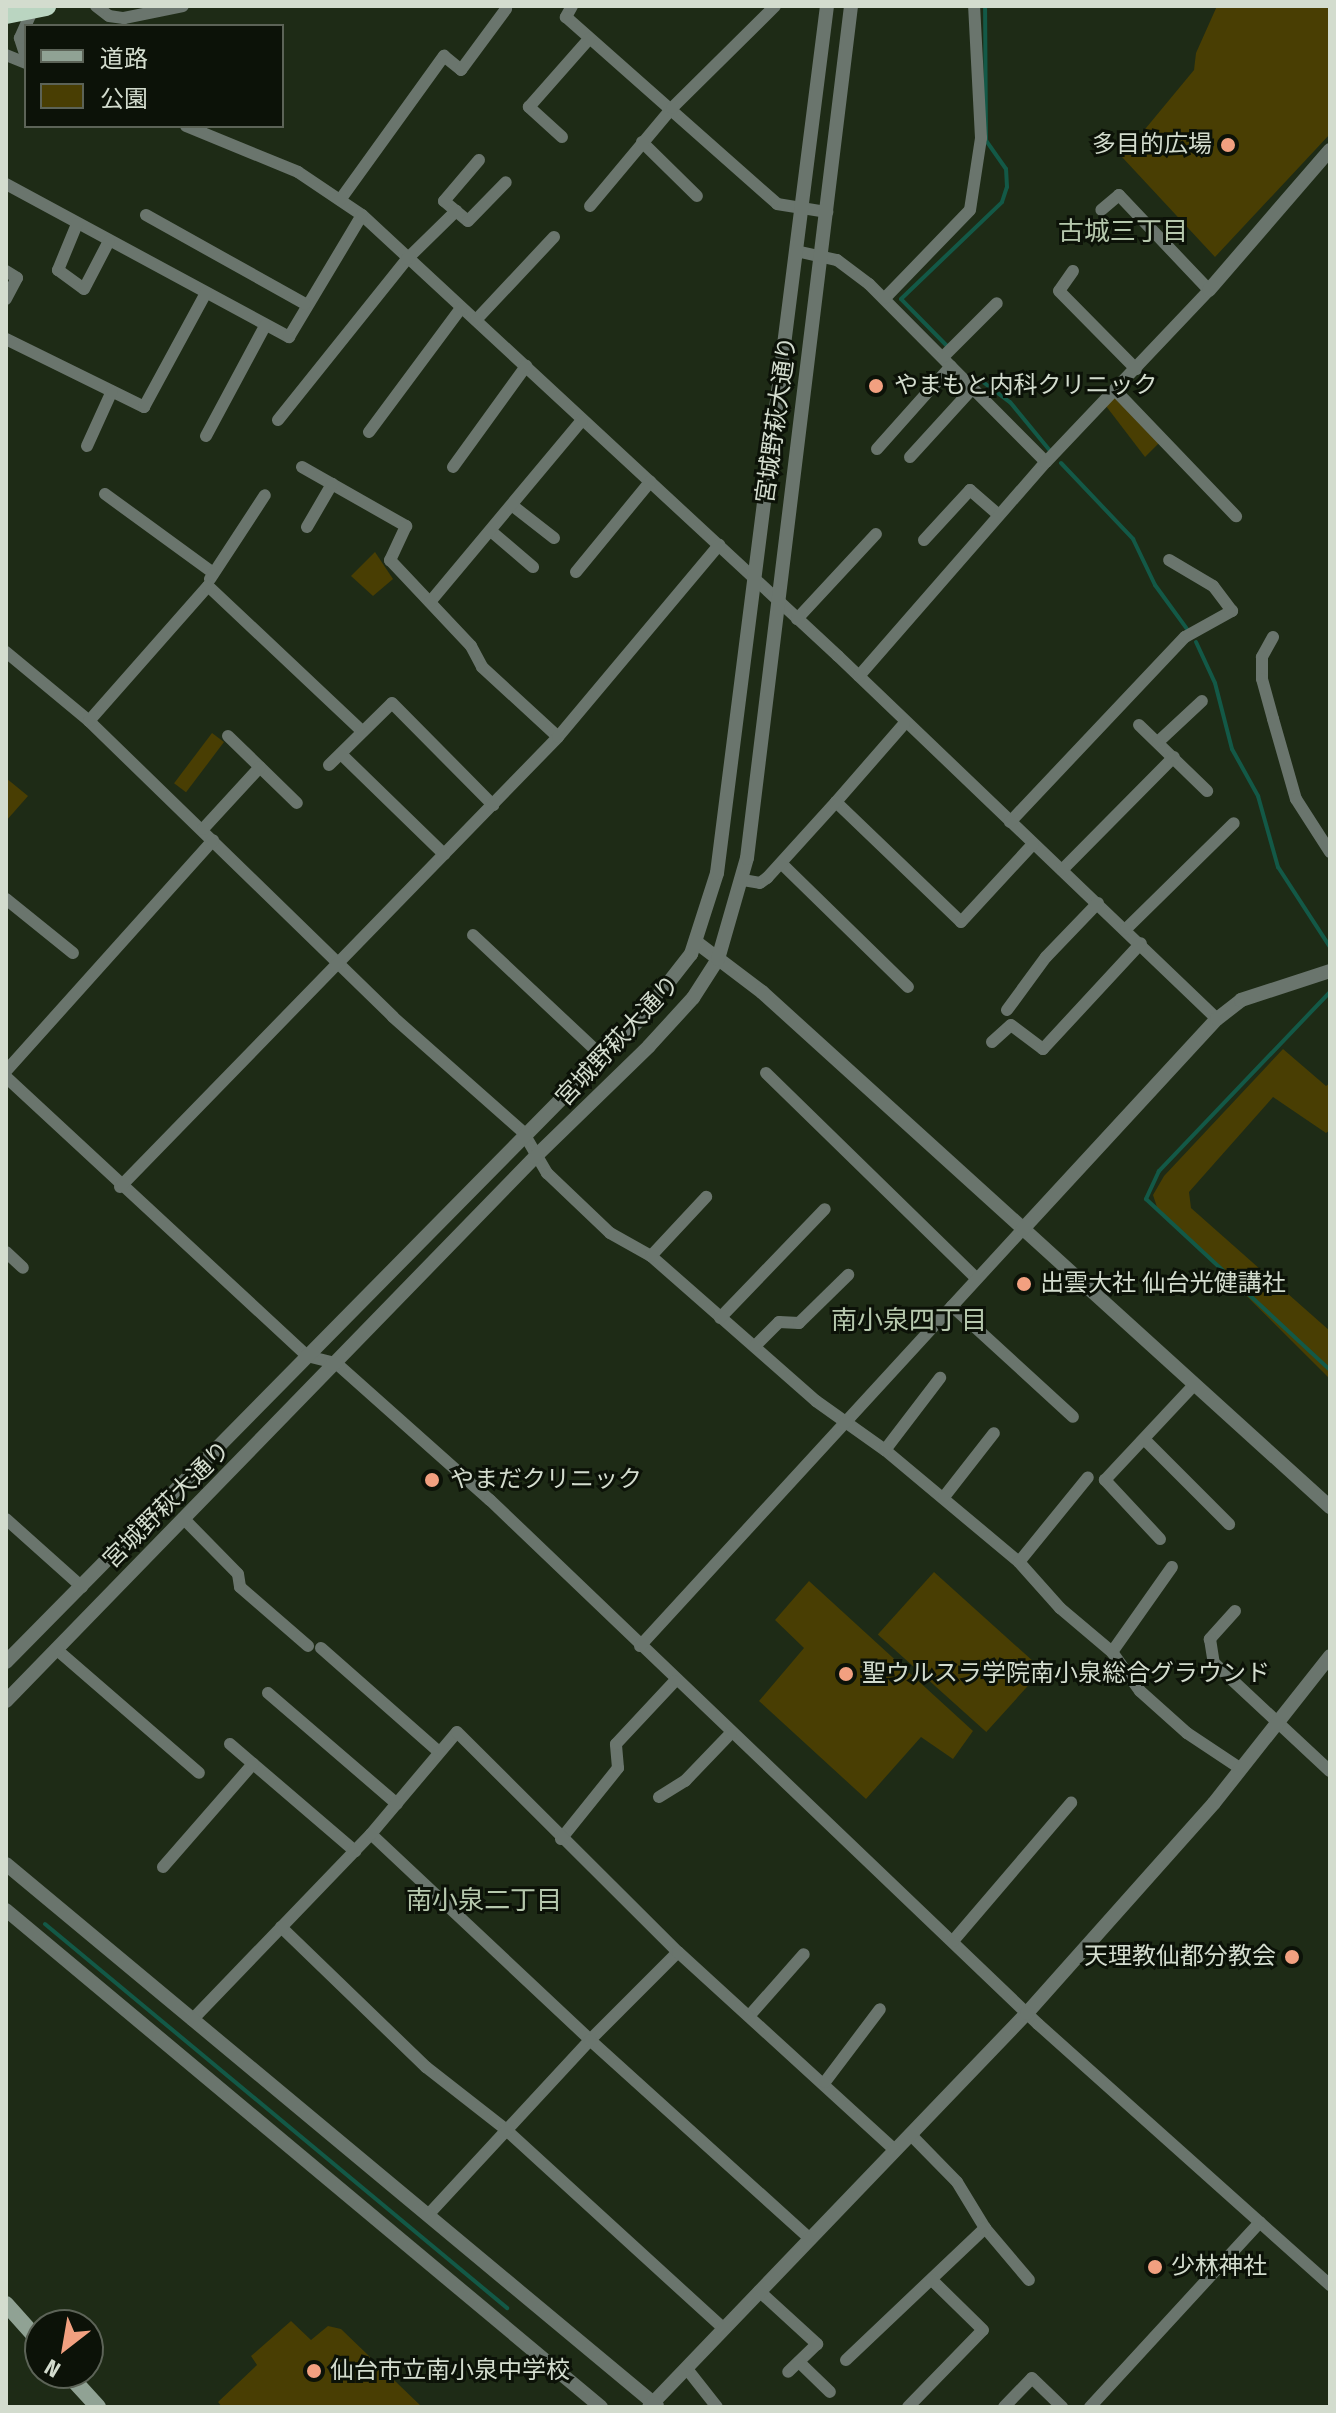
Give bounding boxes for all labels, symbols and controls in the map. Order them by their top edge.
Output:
legend [24,24,284,128]
text: 道路 [100,45,148,73]
text: 公園 [100,85,148,113]
place label: 多目的広場 [1092,131,1212,159]
marker: 多目的広場 [1219,136,1237,154]
district label: 古城三丁目 [1058,216,1188,248]
street label: 宮城野萩大通り [751,335,803,505]
place label: やまもと内科クリニック [894,372,1158,400]
marker: やまもと内科クリニック [865,375,887,397]
street label: 宮城野萩大通り [550,970,686,1112]
place label: 出雲大社 仙台光健講社 [1040,1270,1286,1298]
marker: 出雲大社 仙台光健講社 [1015,1275,1033,1293]
district label: 南小泉四丁目 [831,1305,987,1337]
street label: 宮城野萩大通り [97,1435,237,1575]
place label: やまだクリニック [450,1466,642,1494]
marker: やまだクリニック [421,1469,443,1491]
place label: 聖ウルスラ学院南小泉総合グラウンド [862,1660,1270,1688]
marker: 聖ウルスラ学院南小泉総合グラウンド [837,1665,855,1683]
district label: 南小泉二丁目 [406,1885,562,1917]
place label: 天理教仙都分教会 [1084,1943,1276,1971]
marker: 天理教仙都分教会 [1283,1948,1301,1966]
place label: 少林神社 [1171,2253,1267,2281]
marker: 少林神社 [1146,2258,1164,2276]
north arrow [24,2309,104,2389]
text: N [40,2353,65,2383]
place label: 仙台市立南小泉中学校 [330,2357,570,2385]
marker: 仙台市立南小泉中学校 [305,2362,323,2380]

